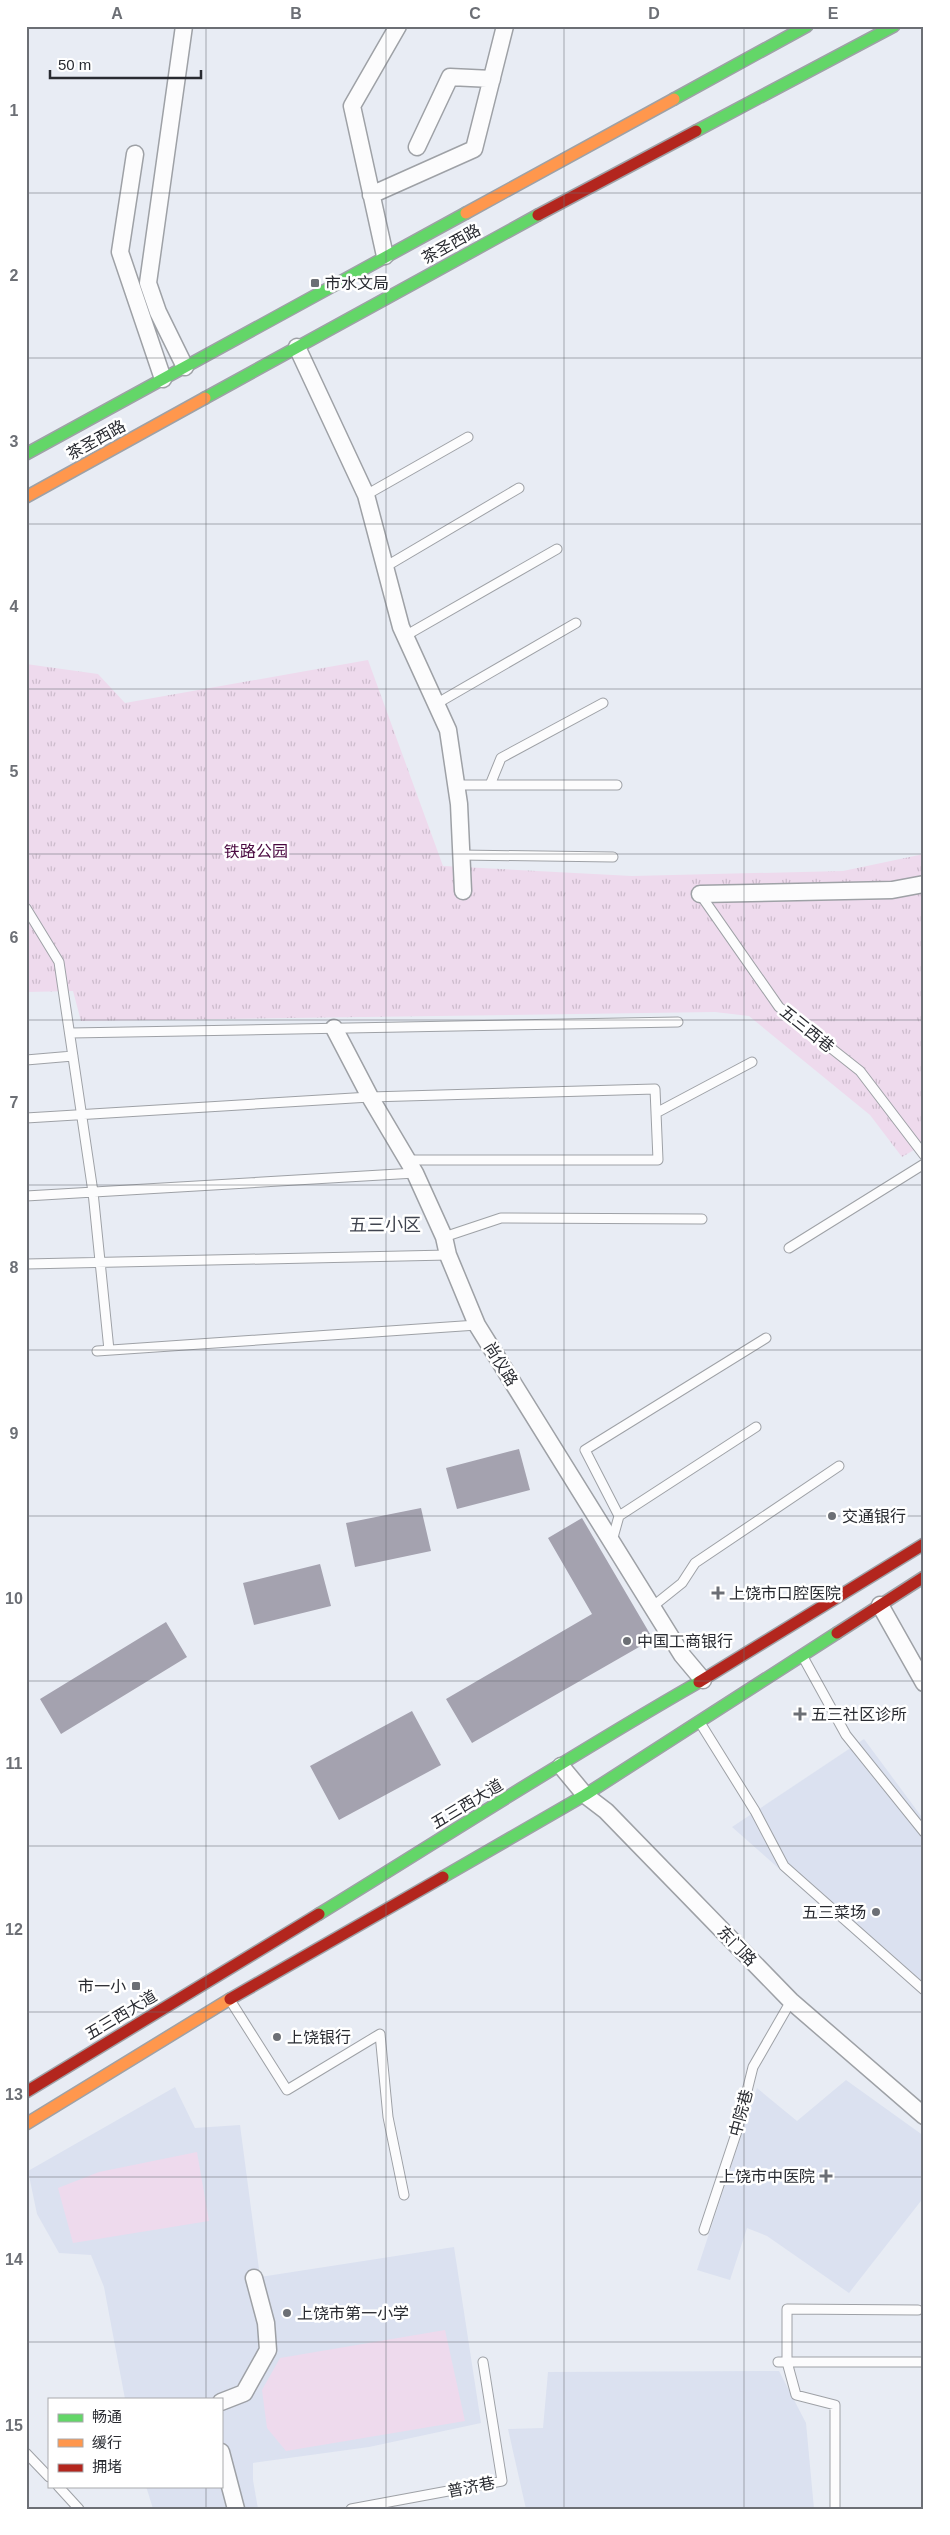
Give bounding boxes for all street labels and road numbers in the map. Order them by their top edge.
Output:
street label: 茶圣西路 [419,221,483,267]
street label: 茶圣西路 [64,417,128,463]
street label: 五三西巷 [777,1002,837,1056]
street label: 尚仪路 [481,1339,521,1389]
street label: 五三西大道 [428,1776,506,1832]
street label: 东门路 [714,1923,760,1969]
street label: 五三西大道 [82,1987,160,2043]
street label: 中院巷 [727,2088,755,2138]
street label: 普济巷 [446,2474,496,2500]

